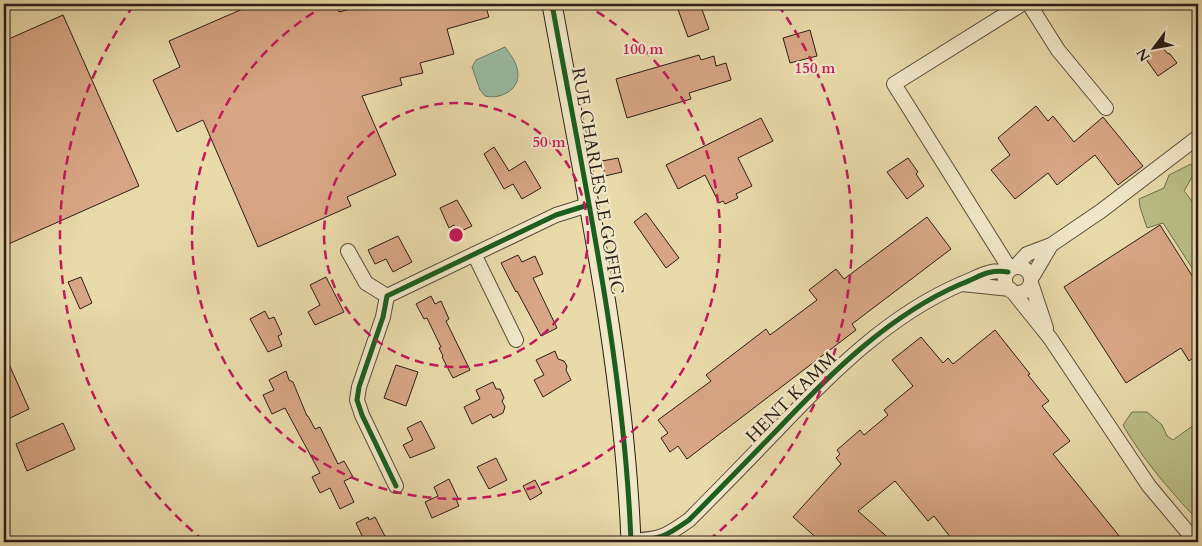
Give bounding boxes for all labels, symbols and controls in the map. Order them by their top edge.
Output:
north arrow [1130,22,1180,72]
text: 100 m [623,39,664,59]
text: N [1132,44,1155,65]
text: 150 m [795,58,836,78]
street label: RUE CHARLES LE GOFFIC [565,66,630,297]
text: 50 m [532,132,566,152]
centre of rings [447,226,465,244]
street label: HENT KAMM [740,346,843,448]

